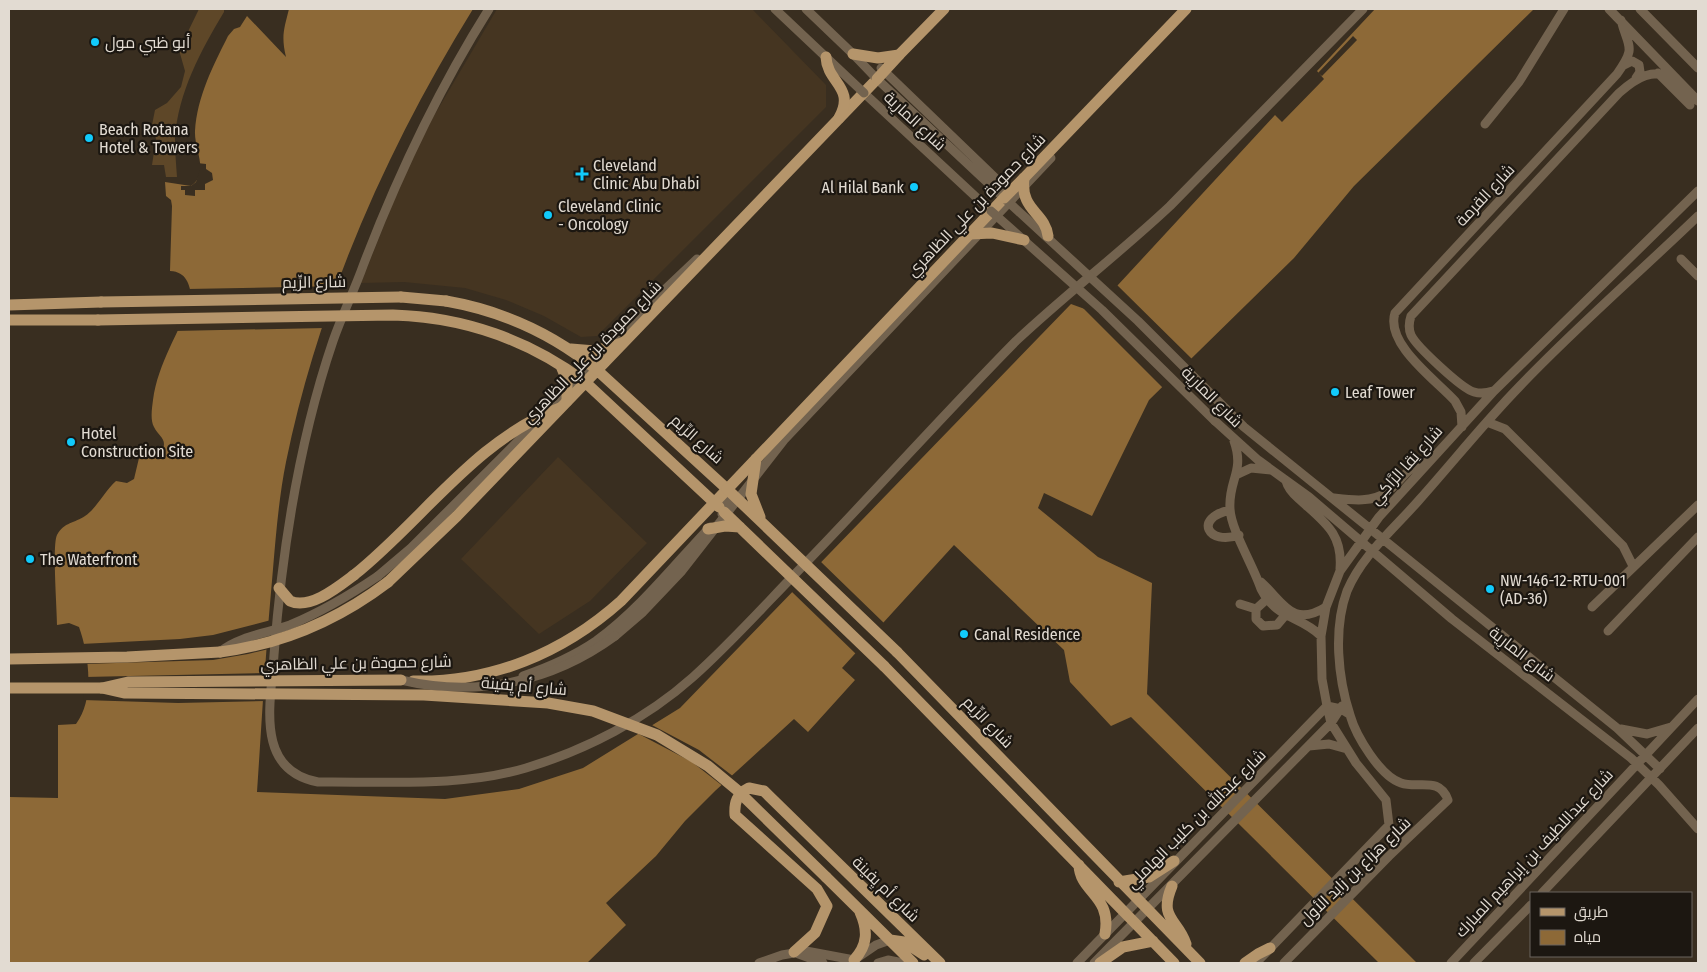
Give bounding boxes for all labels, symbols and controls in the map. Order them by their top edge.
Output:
place label: أبو ظبي مول [105,33,190,56]
marker: أبو ظبي مول [89,36,101,48]
street label: شارع المارِية [879,87,950,156]
place label: Beach Rotana Hotel & Towers [99,120,198,157]
street label: شارع حمودة بن علي الظاهري [903,130,1052,283]
marker: Beach Rotana Hotel & Towers [83,132,95,144]
place label: Cleveland Clinic Abu Dhabi [593,156,699,193]
street label: شارع القرمة [1451,160,1520,231]
marker: Cleveland Clinic Abu Dhabi [575,167,589,181]
place label: Al Hilal Bank [822,178,905,197]
marker: Al Hilal Bank [908,181,920,193]
place label: Cleveland Clinic - Oncology [558,197,661,234]
marker: Cleveland Clinic - Oncology [542,209,554,221]
street label: شارع الرِّيم [282,272,346,294]
street label: شارع حمودة بن علي الظاهري [519,277,668,430]
street label: شارع المارِية [1176,363,1246,433]
place label: Leaf Tower [1345,383,1415,402]
marker: Leaf Tower [1329,386,1341,398]
street label: شارع الرِّيم [665,410,727,469]
street label: شارع نِقا الرَّاكِي [1366,422,1449,511]
place label: Hotel Construction Site [81,424,193,461]
marker: Hotel Construction Site [65,436,77,448]
place label: The Waterfront [40,550,138,569]
marker: The Waterfront [24,553,36,565]
place label: NW-146-12-RTU-001 (AD-36) [1500,571,1626,608]
marker: NW-146-12-RTU-001 (AD-36) [1484,583,1496,595]
street label: شارع المارِية [1484,623,1559,687]
place label: Canal Residence [974,625,1081,644]
marker: Canal Residence [958,628,970,640]
street label: شارع حمودة بن علي الظاهري [260,652,452,678]
street label: شارع أم يِفينة [480,673,568,701]
street label: شارع الرِّيم [957,692,1017,753]
street label: شارع عبدالله بن كليب الهاملي [1122,745,1272,895]
street label: شارع عبداللطيف بن إبراهيم المبارك [1451,765,1618,942]
street label: شارع هزاع بن زايد الأول [1295,813,1416,931]
street label: شارع أم يِفينة [847,852,924,927]
legend [1530,892,1692,957]
text: طريق [1574,903,1608,922]
text: مياه [1574,928,1601,946]

